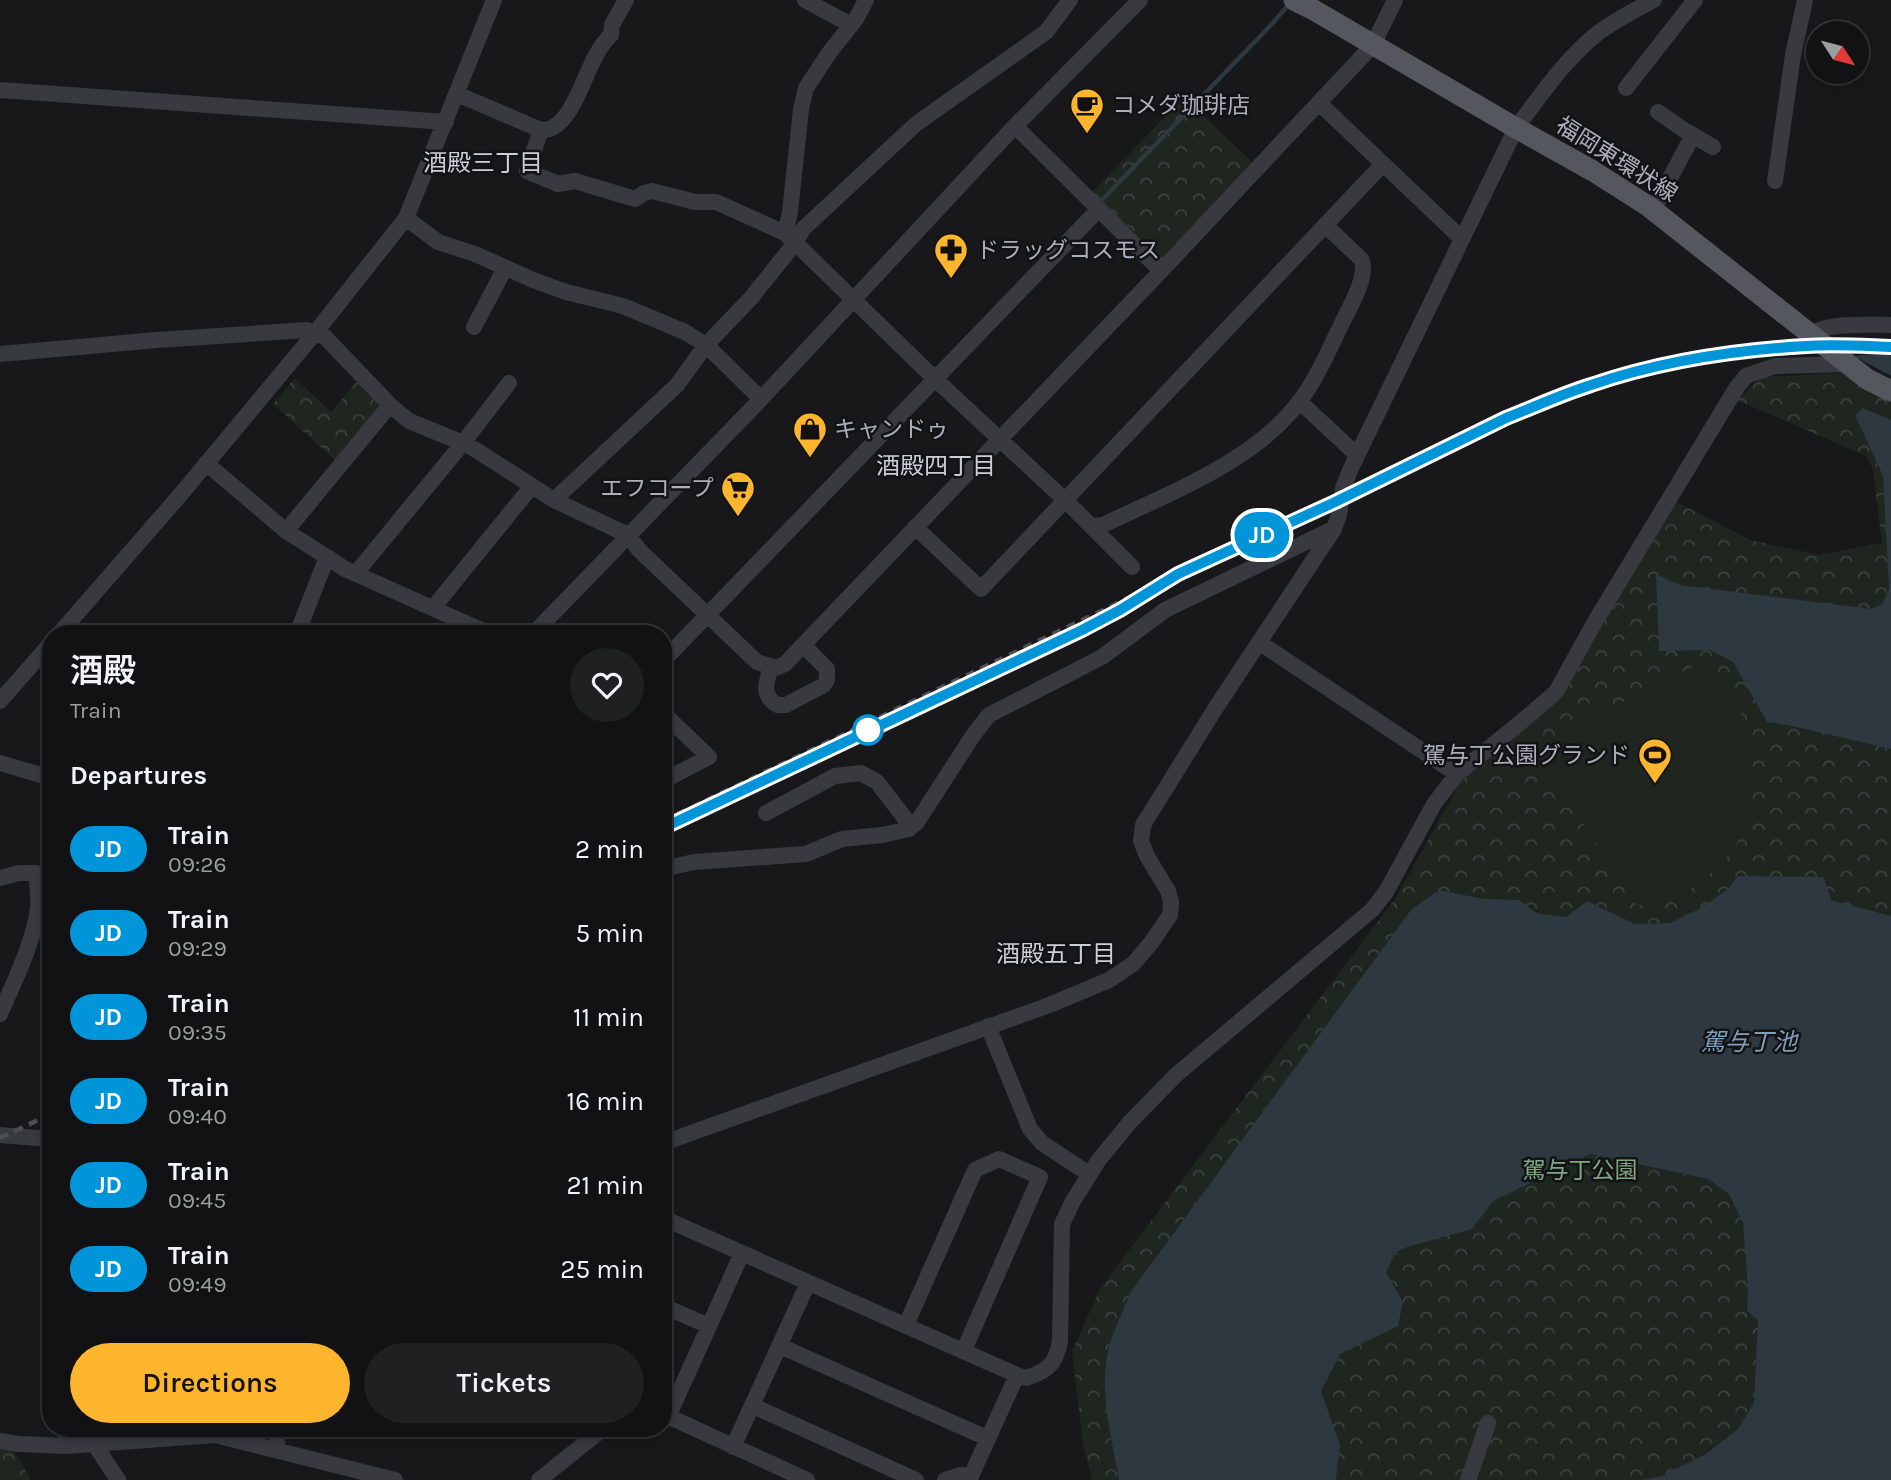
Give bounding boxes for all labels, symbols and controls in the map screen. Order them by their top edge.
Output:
north arrow [1806,21,1869,84]
map controls [1806,21,1869,84]
cafe icon: コメダ珈琲店 [1068,86,1106,135]
place label: コメダ珈琲店 [1112,92,1250,119]
street label: 福岡東環状線 [1551,111,1682,207]
district label: 酒殿三丁目 [423,149,543,177]
pharmacy icon: ドラッグコスモス [932,231,970,280]
place label: ドラッグコスモス [976,237,1160,264]
shop icon: キャンドゥ [791,410,829,459]
place label: キャンドゥ [834,416,949,443]
district label: 酒殿四丁目 [876,452,996,480]
supermarket icon: エフコープ [719,469,757,518]
place label: エフコープ [600,475,714,502]
line badge: JD [1230,512,1294,558]
text: JD [1248,521,1276,549]
button: heart [570,648,644,722]
text: 酒殿 [70,652,136,690]
text: Train [70,697,122,724]
unlabelled marker [853,715,883,745]
sports icon: 駕与丁公園グランド [1636,736,1674,785]
place label: 駕与丁公園グランド [1423,742,1630,769]
text: Departures [70,760,207,791]
text: Train [168,820,230,851]
text: 2 min [575,834,644,865]
text: JD [95,835,122,863]
text: 09:26 [168,851,227,878]
text: Train [168,904,230,935]
text: 5 min [575,918,644,949]
text: JD [95,919,122,947]
text: 09:29 [168,935,227,962]
district label: 酒殿五丁目 [996,940,1116,968]
text: Train [168,988,230,1019]
text: 11 min [573,1002,644,1033]
text: JD [95,1003,122,1031]
text: 09:35 [168,1019,227,1046]
water label: 駕与丁池 [1701,1028,1799,1056]
text: Train [168,1072,230,1103]
text: 16 min [567,1086,644,1117]
text: JD [95,1087,122,1115]
text: 09:40 [168,1103,227,1130]
text: Train [168,1156,230,1187]
park label: 駕与丁公園 [1523,1157,1638,1184]
text: 21 min [566,1170,644,1201]
text: JD [95,1171,122,1199]
text: 09:45 [168,1187,226,1214]
text: Train [168,1240,230,1271]
text: 25 min [560,1254,644,1285]
text: JD [95,1255,122,1283]
text: 09:49 [168,1271,226,1298]
button: Directions [70,1343,350,1423]
button: Tickets [364,1343,644,1423]

